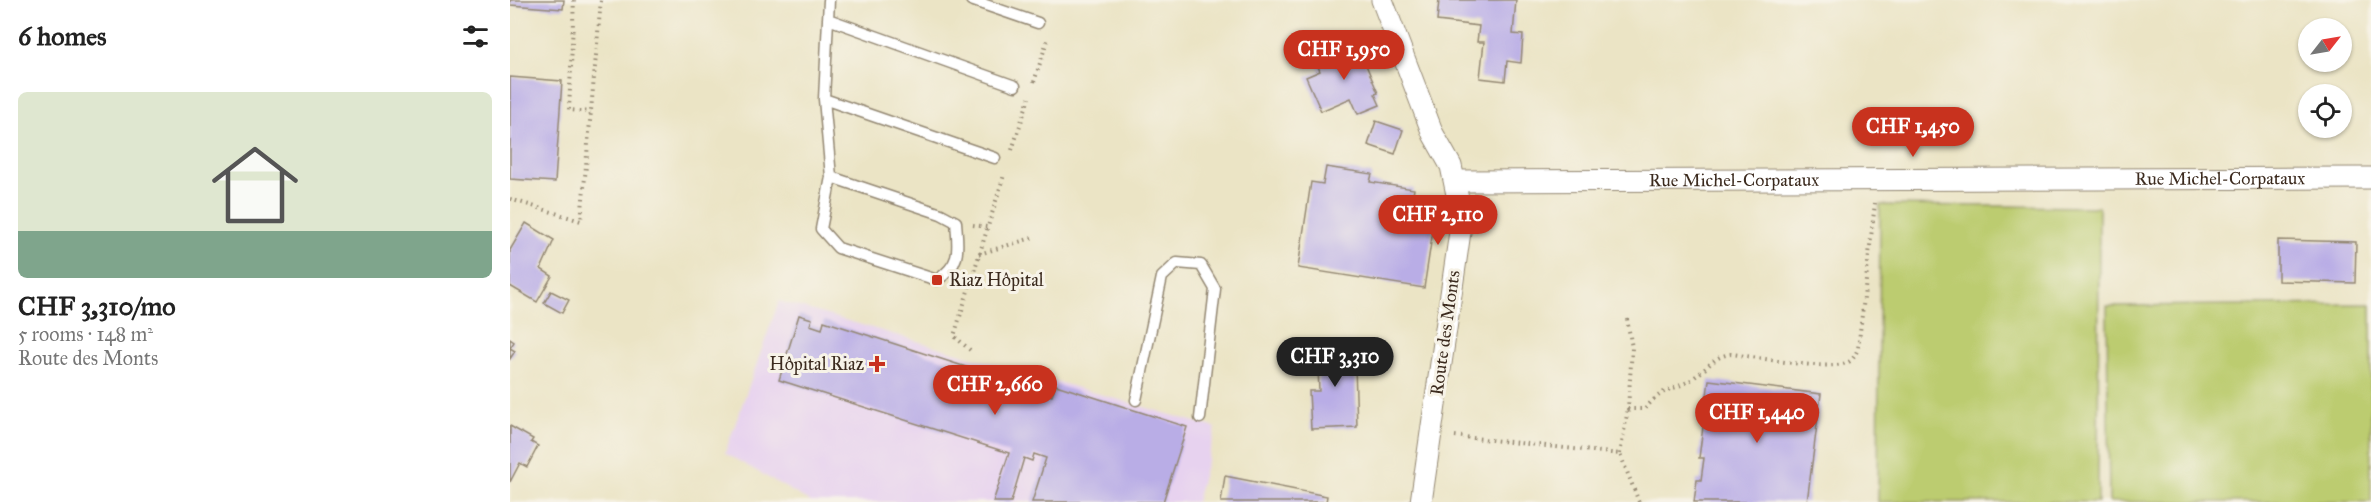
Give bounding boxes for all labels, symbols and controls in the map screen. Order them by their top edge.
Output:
north arrow [2298,18,2352,72]
map controls [2298,18,2352,138]
text: 6 homes [18,20,107,52]
icon: filters [459,20,492,53]
pin: CHF 1,950 [1275,30,1413,81]
text: CHF 1,950 [1298,37,1390,61]
button: locate [2298,84,2352,138]
pin: CHF 1,450 [1844,107,1982,158]
text: CHF 1,450 [1866,114,1960,138]
icon: home [201,131,309,239]
street label: Rue Michel-Corpataux [2135,167,2305,190]
street label: Rue Michel-Corpataux [1649,169,1819,191]
pin: CHF 2,110 [1369,195,1507,246]
text: CHF 2,110 [1392,202,1484,226]
place label: Riaz Hôpital [949,269,1044,291]
street label: Route des Monts [1425,269,1465,397]
marker: Riaz Hôpital [930,273,944,287]
text: CHF 3,310/mo [18,290,176,322]
text: 5 rooms · 148 m² [18,322,153,346]
pin: CHF 3,310 [1266,337,1404,388]
text: CHF 3,310 [1291,344,1379,368]
text: Route des Monts [18,346,158,370]
place label: Hôpital Riaz [769,353,864,375]
marker: Hôpital Riaz [868,355,886,373]
pin: CHF 2,660 [926,365,1064,416]
text: CHF 2,660 [947,372,1043,396]
pin: CHF 1,440 [1688,393,1826,444]
text: CHF 1,440 [1709,400,1805,424]

